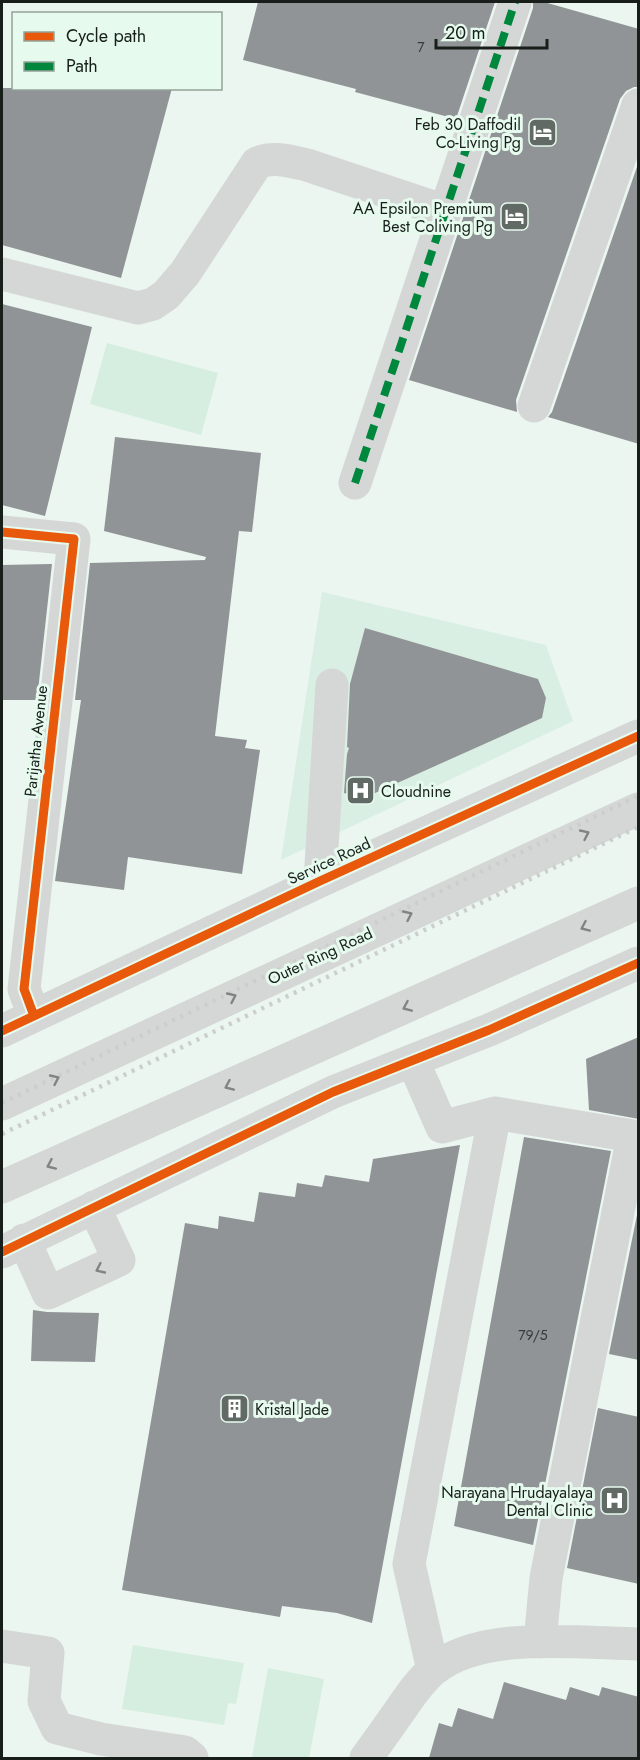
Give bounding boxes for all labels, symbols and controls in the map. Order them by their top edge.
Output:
legend [12,12,222,90]
scale bar [436,12,547,50]
text: 20 m [445,20,485,46]
text: Cycle path [66,23,146,49]
house number: 7 [417,37,425,57]
text: Path [66,53,98,79]
place label: Feb 30 Daffodil Co-Living Pg [415,113,521,154]
hotel icon: Feb 30 Daffodil Co-Living Pg [526,117,558,149]
place label: AA Epsilon Premium Best Coliving Pg [353,197,493,238]
hotel icon: AA Epsilon Premium Best Coliving Pg [498,201,530,233]
street label: Parijatha Avenue [19,684,53,798]
hospital icon: Cloudnine [344,775,376,807]
place label: Cloudnine [381,780,451,803]
one-way arrow [579,829,590,841]
street label: Service Road [284,832,374,890]
one-way arrow [402,911,413,923]
one-way arrow [580,920,591,932]
street label: Outer Ring Road [264,922,376,990]
one-way arrow [225,993,236,1005]
one-way arrow [402,999,413,1011]
one-way arrow [48,1075,59,1087]
one-way arrow [224,1079,235,1091]
one-way arrow [46,1158,57,1170]
one-way arrow [95,1261,106,1273]
house number: 79/5 [518,1325,548,1345]
building icon: Kristal Jade [218,1393,250,1425]
place label: Kristal Jade [255,1398,329,1421]
place label: Narayana Hrudayalaya Dental Clinic [441,1481,593,1522]
hospital icon: Narayana Hrudayalaya Dental Clinic [598,1485,630,1517]

